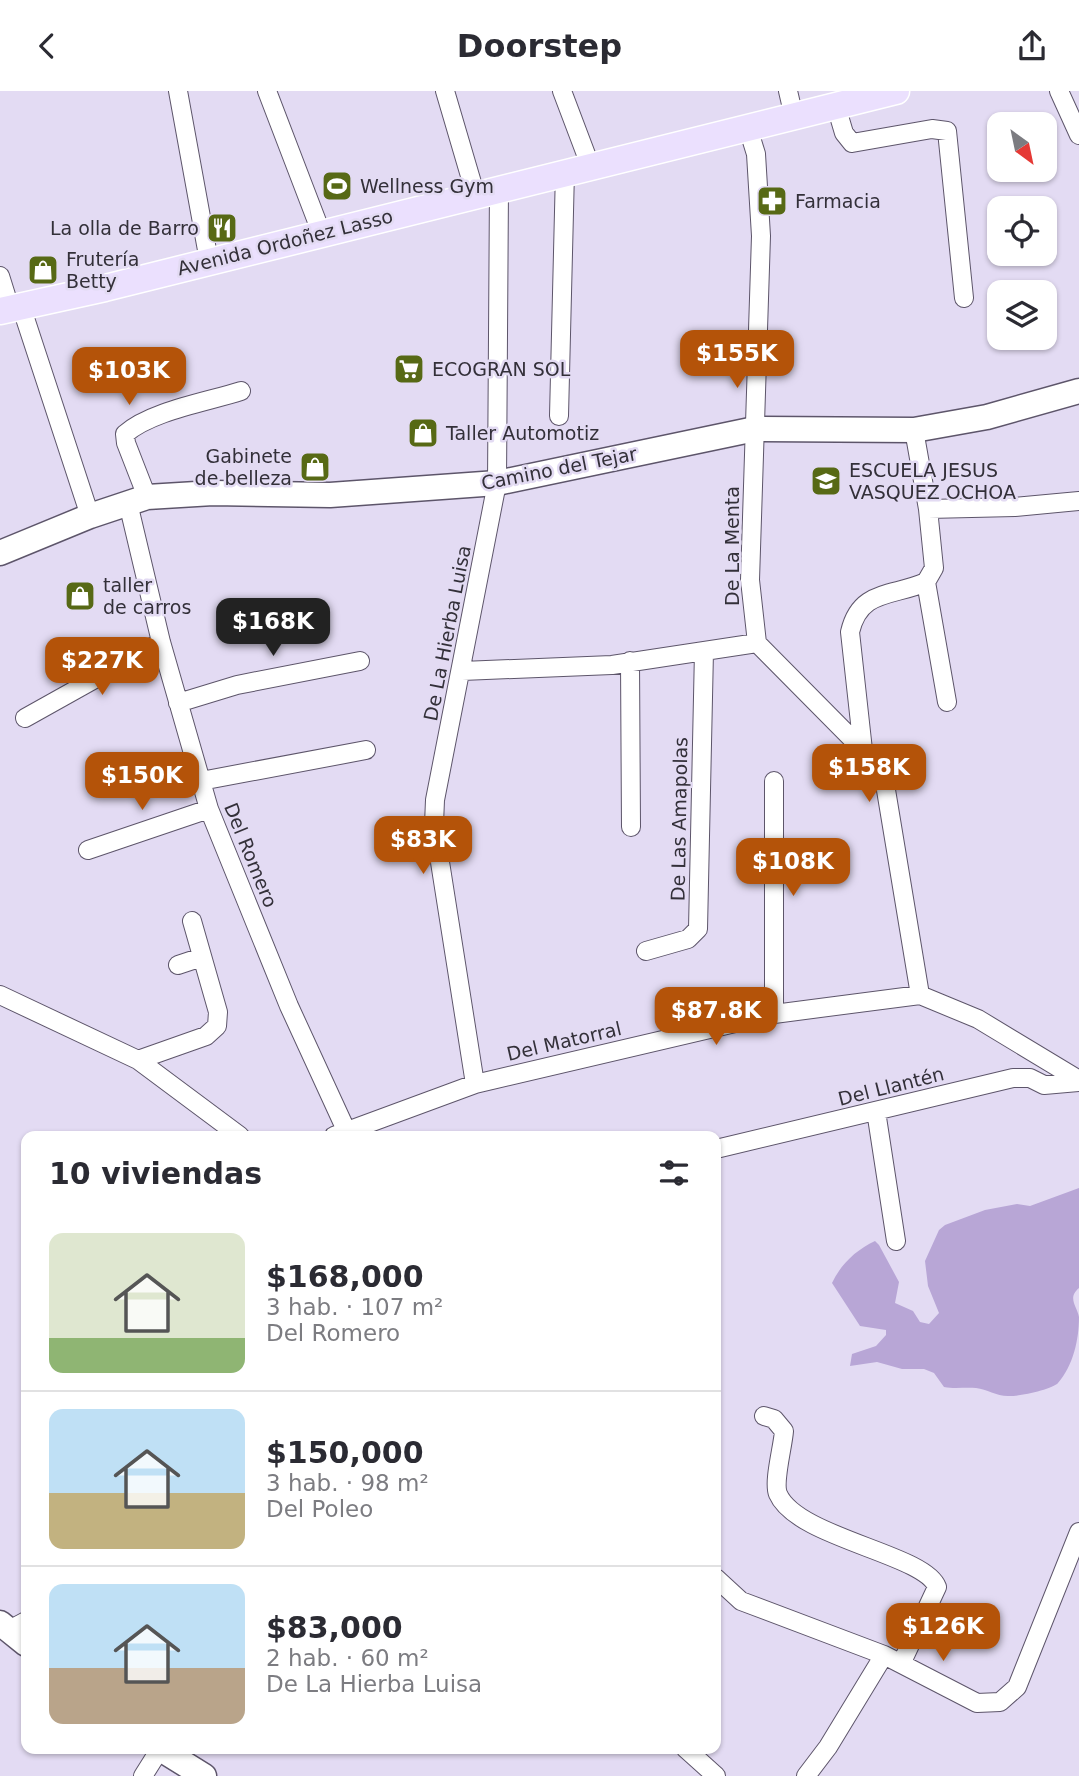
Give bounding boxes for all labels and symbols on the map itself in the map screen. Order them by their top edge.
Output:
north arrow [987,112,1057,182]
sports icon: Wellness Gym [320,169,354,203]
place label: Wellness Gym [360,175,494,197]
pharmacy icon: Farmacia [755,184,789,218]
place label: Farmacia [795,190,881,212]
street label: Avenida Ordoñez Lasso [175,205,395,279]
restaurant icon: La olla de Barro [205,211,239,245]
place label: La olla de Barro [50,217,199,239]
place label: Frutería Betty [66,248,139,292]
shop icon: Frutería Betty [26,253,60,287]
pin: $155K [688,331,786,390]
pin: $103K [80,347,178,407]
supermarket icon: ECOGRAN SOL [392,352,426,386]
place label: ECOGRAN SOL [432,358,571,380]
shop icon: Taller Automotiz [406,416,440,450]
place label: Taller Automotiz [445,422,599,444]
street label: Camino del Tejar [479,442,639,494]
place label: Gabinete de belleza [195,445,292,489]
shop icon: Gabinete de belleza [298,450,332,484]
place label: ESCUELA JESUS VASQUEZ OCHOA [849,459,1016,503]
school or university icon: ESCUELA JESUS VASQUEZ OCHOA [809,464,843,498]
street label: De La Menta [721,486,743,606]
street label: De La Hierba Luisa [419,543,475,723]
place label: taller de carros [103,574,191,618]
shop icon: taller de carros [63,579,97,613]
pin: $168K [224,599,322,658]
pin: $227K [53,637,151,697]
street label: De Las Amapolas [667,737,691,901]
pin: $158K [820,745,918,804]
pin: $150K [93,753,191,812]
street label: Del Romero [220,800,282,910]
pin: $83K [382,817,464,876]
pin: $108K [744,839,842,898]
pin: $87.8K [659,988,773,1047]
street label: Del Matorral [505,1017,623,1065]
street label: Del Llantén [836,1062,946,1110]
pin: $126K [894,1603,992,1663]

